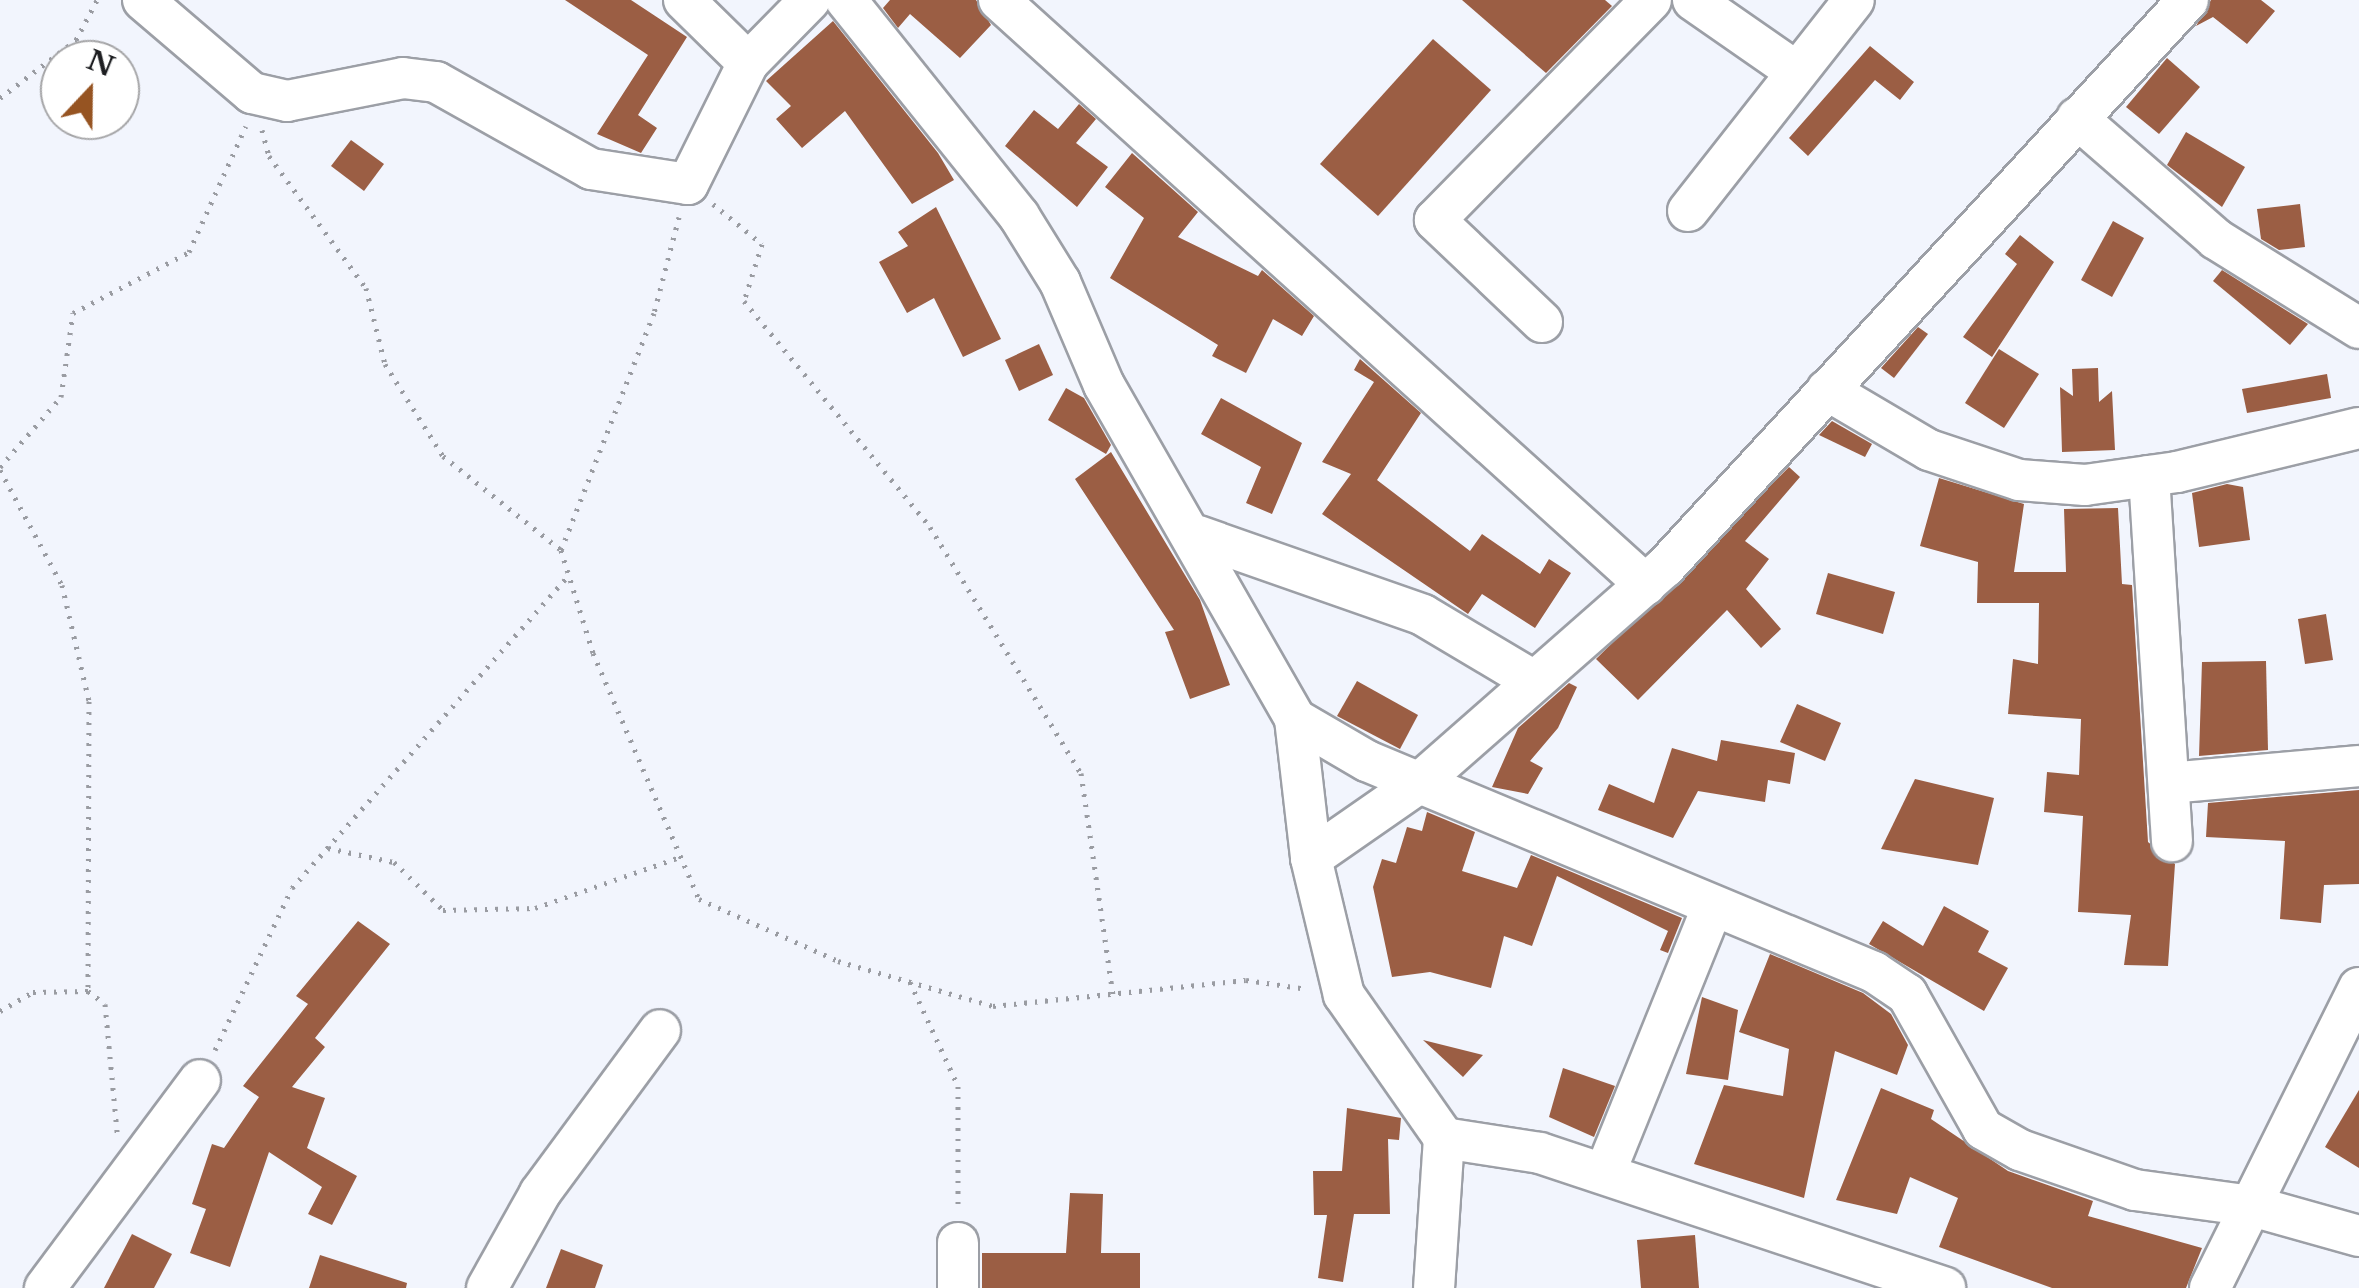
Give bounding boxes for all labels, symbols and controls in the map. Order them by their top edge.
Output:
north arrow [40,40,140,140]
text: N [82,42,119,85]

